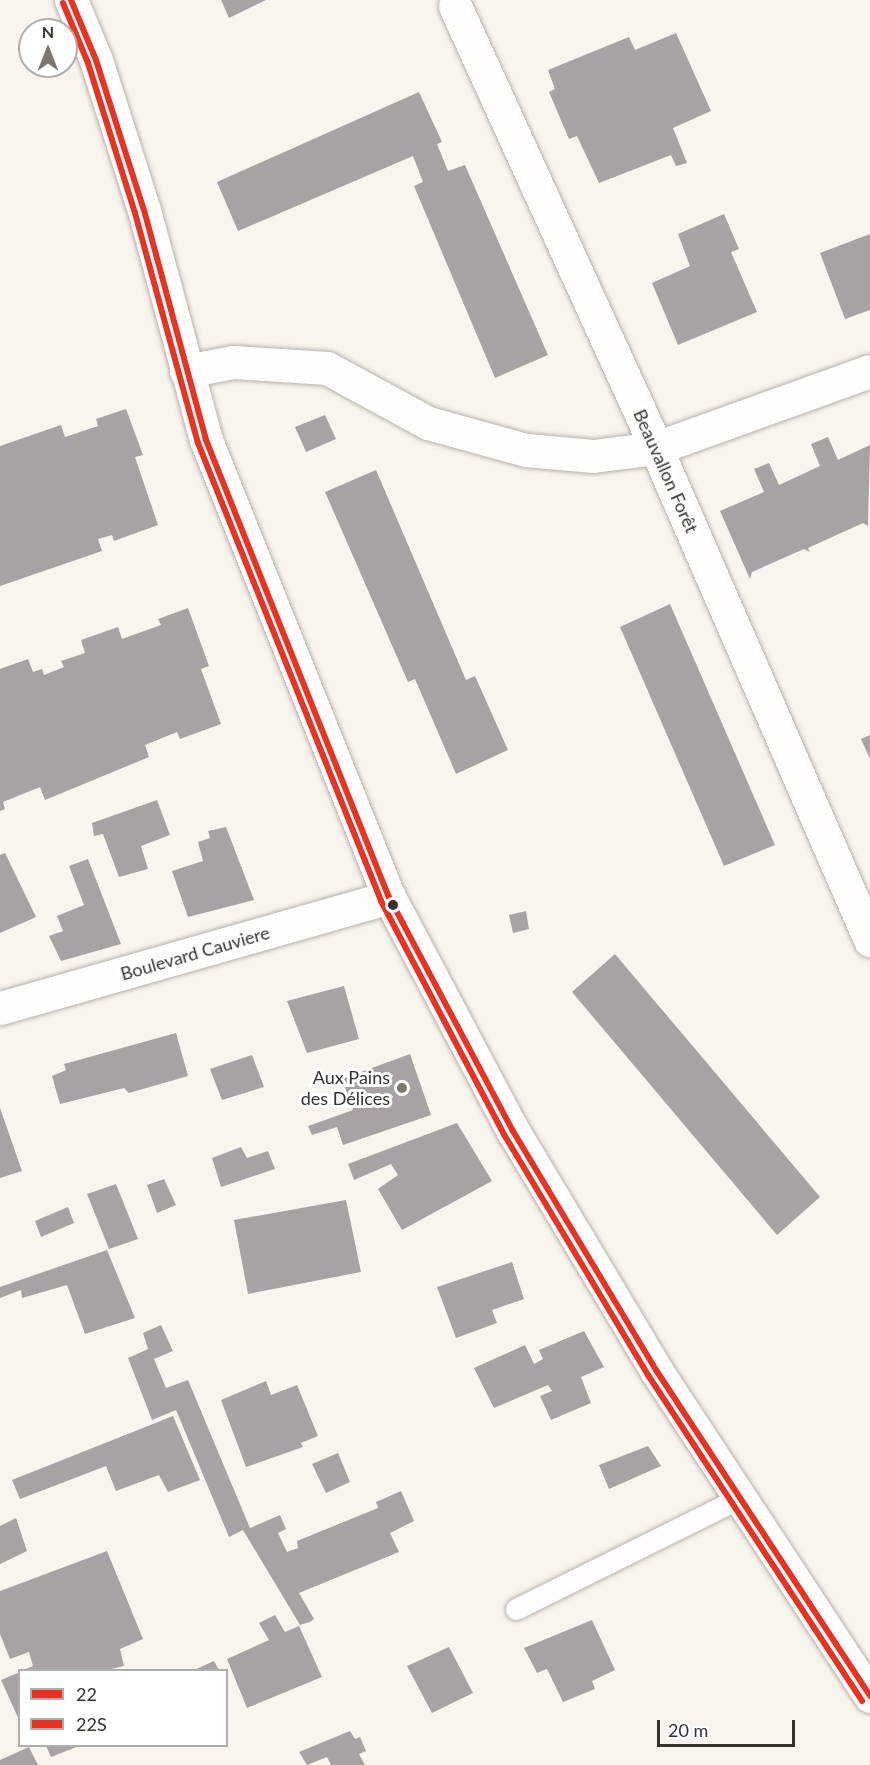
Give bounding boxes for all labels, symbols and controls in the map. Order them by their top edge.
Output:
north arrow [18,18,78,78]
text: N [42,22,54,41]
street label: Beauvallon Forêt [629,406,703,536]
unlabelled marker [387,899,399,911]
street label: Boulevard Cauviere [118,921,272,985]
place label: Aux Pains des Délices [301,1067,390,1110]
marker: Aux Pains des Délices [395,1081,409,1095]
legend [18,1669,228,1747]
text: 22 [76,1683,97,1705]
scale bar [660,1708,798,1746]
text: 22S [76,1713,107,1735]
text: 20 m [668,1719,708,1741]

